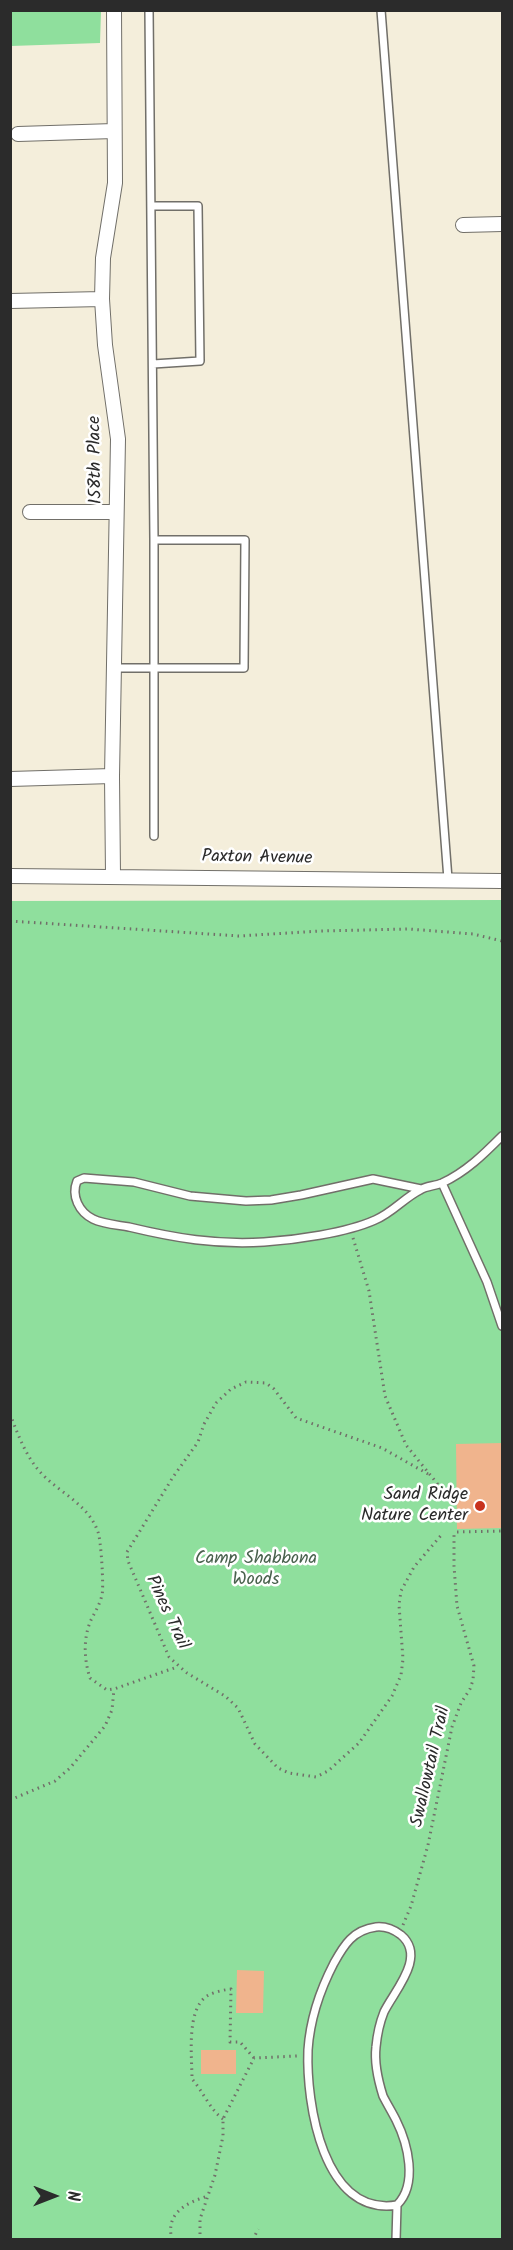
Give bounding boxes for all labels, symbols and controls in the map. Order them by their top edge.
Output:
street label: 158th Place [85,415,109,505]
street label: Paxton Avenue [201,847,313,871]
place label: Sand Ridge Nature Center [361,1485,468,1528]
marker: Sand Ridge Nature Center [473,1499,487,1513]
park label: Camp Shabbona Woods [195,1549,317,1592]
street label: Pines Trail [139,1572,193,1654]
street label: Swallowtail Trail [408,1705,456,1829]
north arrow [24,2166,84,2226]
text: N [60,2191,85,2201]

